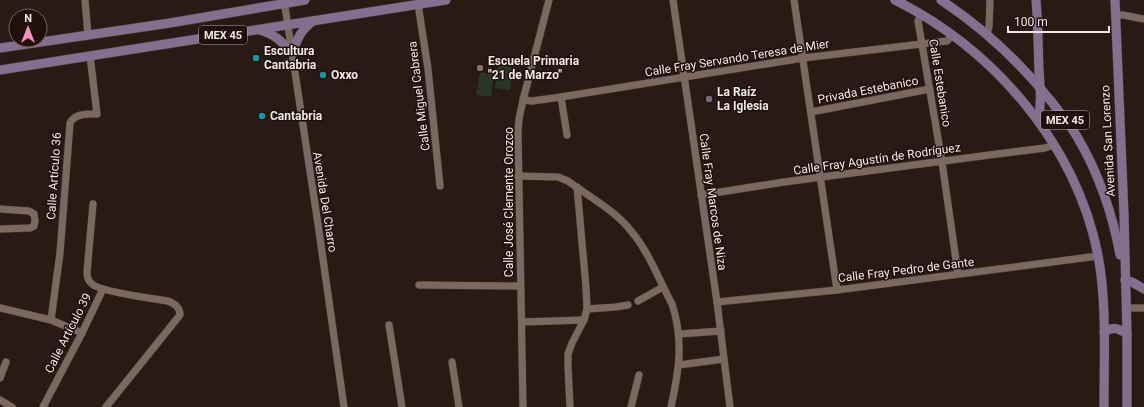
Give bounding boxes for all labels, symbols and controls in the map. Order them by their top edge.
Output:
north arrow [8,8,48,48]
scale bar [1008,8,1109,34]
text: N [24,12,32,25]
text: 100 m [1014,15,1048,29]
road number: MEX 45 [199,26,247,44]
street label: Calle Fray Servando Teresa de Mier [644,36,830,80]
street label: Calle Estebanico [926,38,954,128]
street label: Calle Miguel Cabrera [405,40,433,152]
place label: Escultura Cantabria [264,44,317,72]
marker: Escultura Cantabria [251,53,261,63]
place label: Escuela Primaria "21 de Marzo" [488,54,580,82]
marker: Escuela Primaria "21 de Marzo" [475,63,485,73]
place label: Oxxo [331,68,358,82]
marker: Oxxo [318,70,328,80]
street label: Privada Estebanico [816,73,920,107]
place label: La Raíz La Iglesia [717,85,769,113]
street label: Avenida San Lorenzo [1098,85,1118,197]
marker: La Raíz La Iglesia [704,94,714,104]
place label: Cantabria [270,109,323,123]
marker: Cantabria [257,111,267,121]
road number: MEX 45 [1041,111,1089,129]
street label: Calle José Clemente Orozco [502,127,516,277]
street label: Calle Artículo 36 [44,132,64,220]
street label: Calle Fray Marcos de Niza [696,133,730,271]
street label: Calle Fray Agustín de Rodríguez [793,140,962,178]
street label: Avenida Del Charro [310,151,340,253]
street label: Calle Fray Pedro de Gante [837,255,975,285]
street label: Calle Artículo 39 [42,291,94,375]

